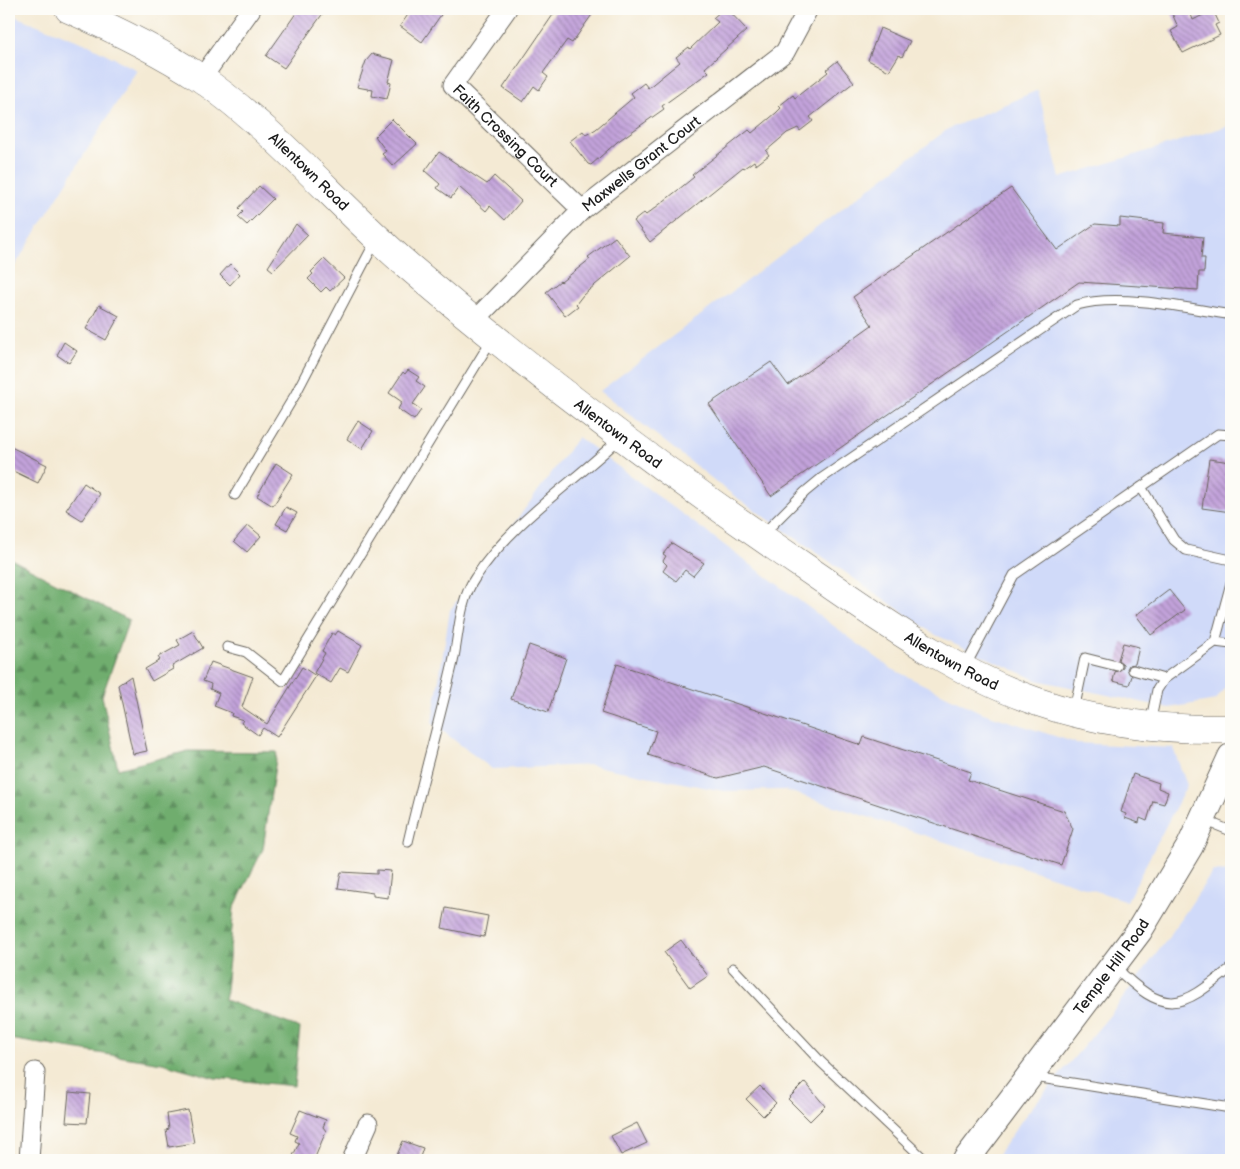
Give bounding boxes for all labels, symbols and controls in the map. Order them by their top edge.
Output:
street label: Faith Crossing Court [449,80,562,191]
street label: Maxwells Grant Court [578,112,705,216]
street label: Allentown Road [265,128,353,215]
street label: Allentown Road [571,395,666,473]
street label: Allentown Road [901,628,1002,695]
street label: Temple Hill Road [1070,915,1154,1019]

